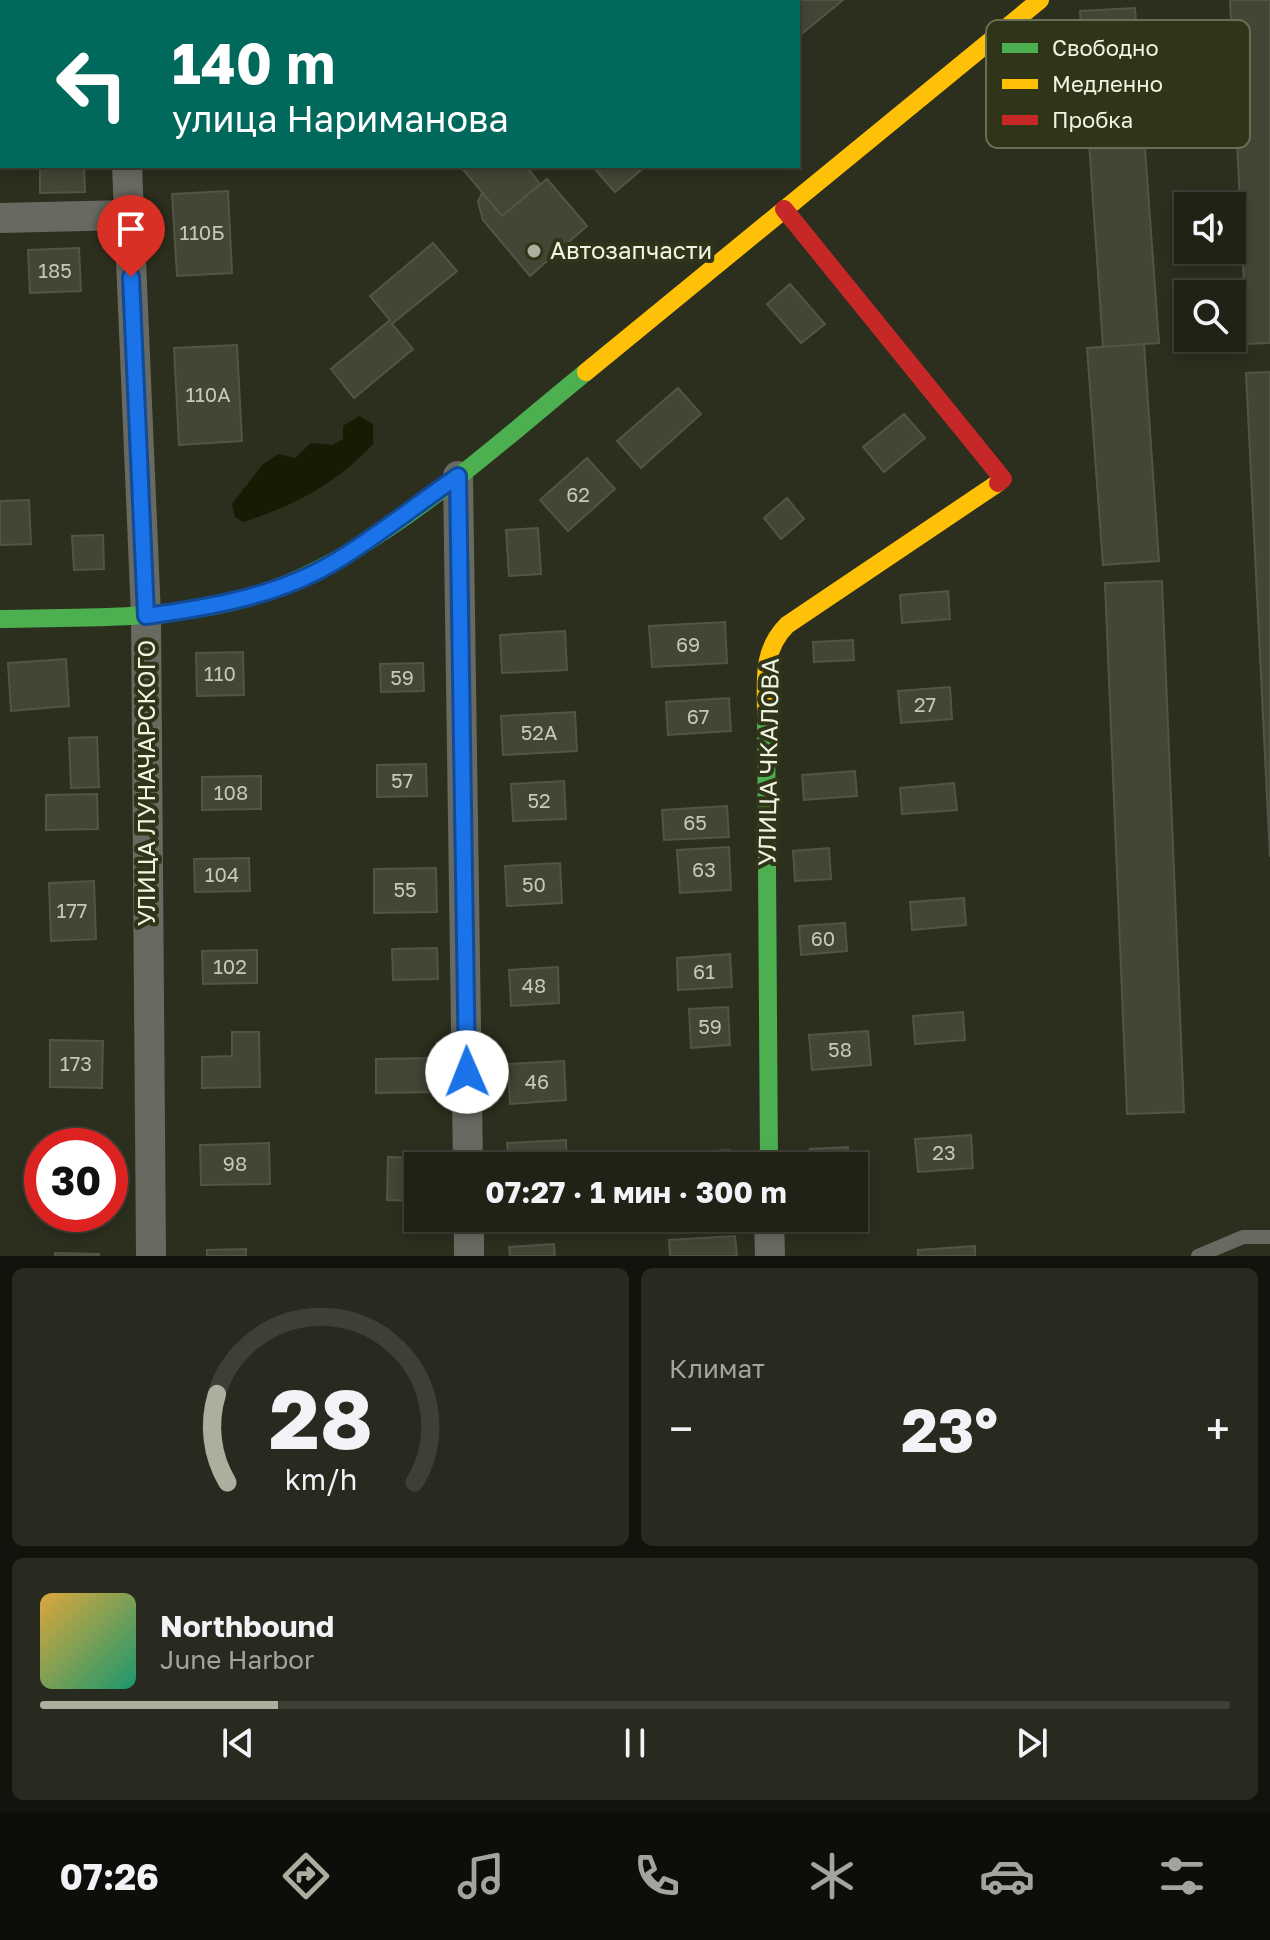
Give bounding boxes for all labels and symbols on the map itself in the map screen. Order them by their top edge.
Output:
legend [986,20,1250,148]
text: Свободно [1052,34,1159,61]
text: Медленно [1052,70,1163,97]
text: Пробка [1052,106,1133,133]
pin [97,195,165,277]
house number: 110Б [179,220,225,244]
place label: Автозапчасти [550,235,712,264]
marker: Автозапчасти [525,242,543,260]
house number: 185 [38,258,72,282]
house number: 110А [185,382,231,406]
house number: 62 [566,482,590,506]
house number: 69 [676,632,700,656]
street label: УЛИЦА ЛУНАЧАРСКОГО [131,640,160,926]
street label: УЛИЦА ЧКАЛОВА [751,658,784,866]
house number: 110 [204,661,236,685]
house number: 59 [390,665,414,689]
house number: 27 [914,692,936,716]
house number: 67 [687,704,709,728]
house number: 52А [521,720,557,744]
house number: 57 [391,768,413,792]
house number: 108 [214,780,248,804]
house number: 52 [527,788,551,812]
house number: 65 [683,810,707,834]
house number: 63 [692,857,716,881]
house number: 104 [205,862,239,886]
house number: 50 [522,872,546,896]
house number: 55 [393,877,417,901]
house number: 177 [57,898,87,922]
house number: 60 [811,926,835,950]
house number: 102 [213,954,247,978]
house number: 61 [693,959,715,983]
house number: 48 [522,973,546,997]
house number: 59 [698,1014,722,1038]
position arrow [425,1030,509,1114]
house number: 58 [828,1037,852,1061]
house number: 173 [60,1051,92,1075]
house number: 46 [525,1069,549,1093]
speed limit sign: 30 [24,1128,128,1232]
house number: 23 [932,1140,956,1164]
house number: 98 [223,1151,247,1175]

